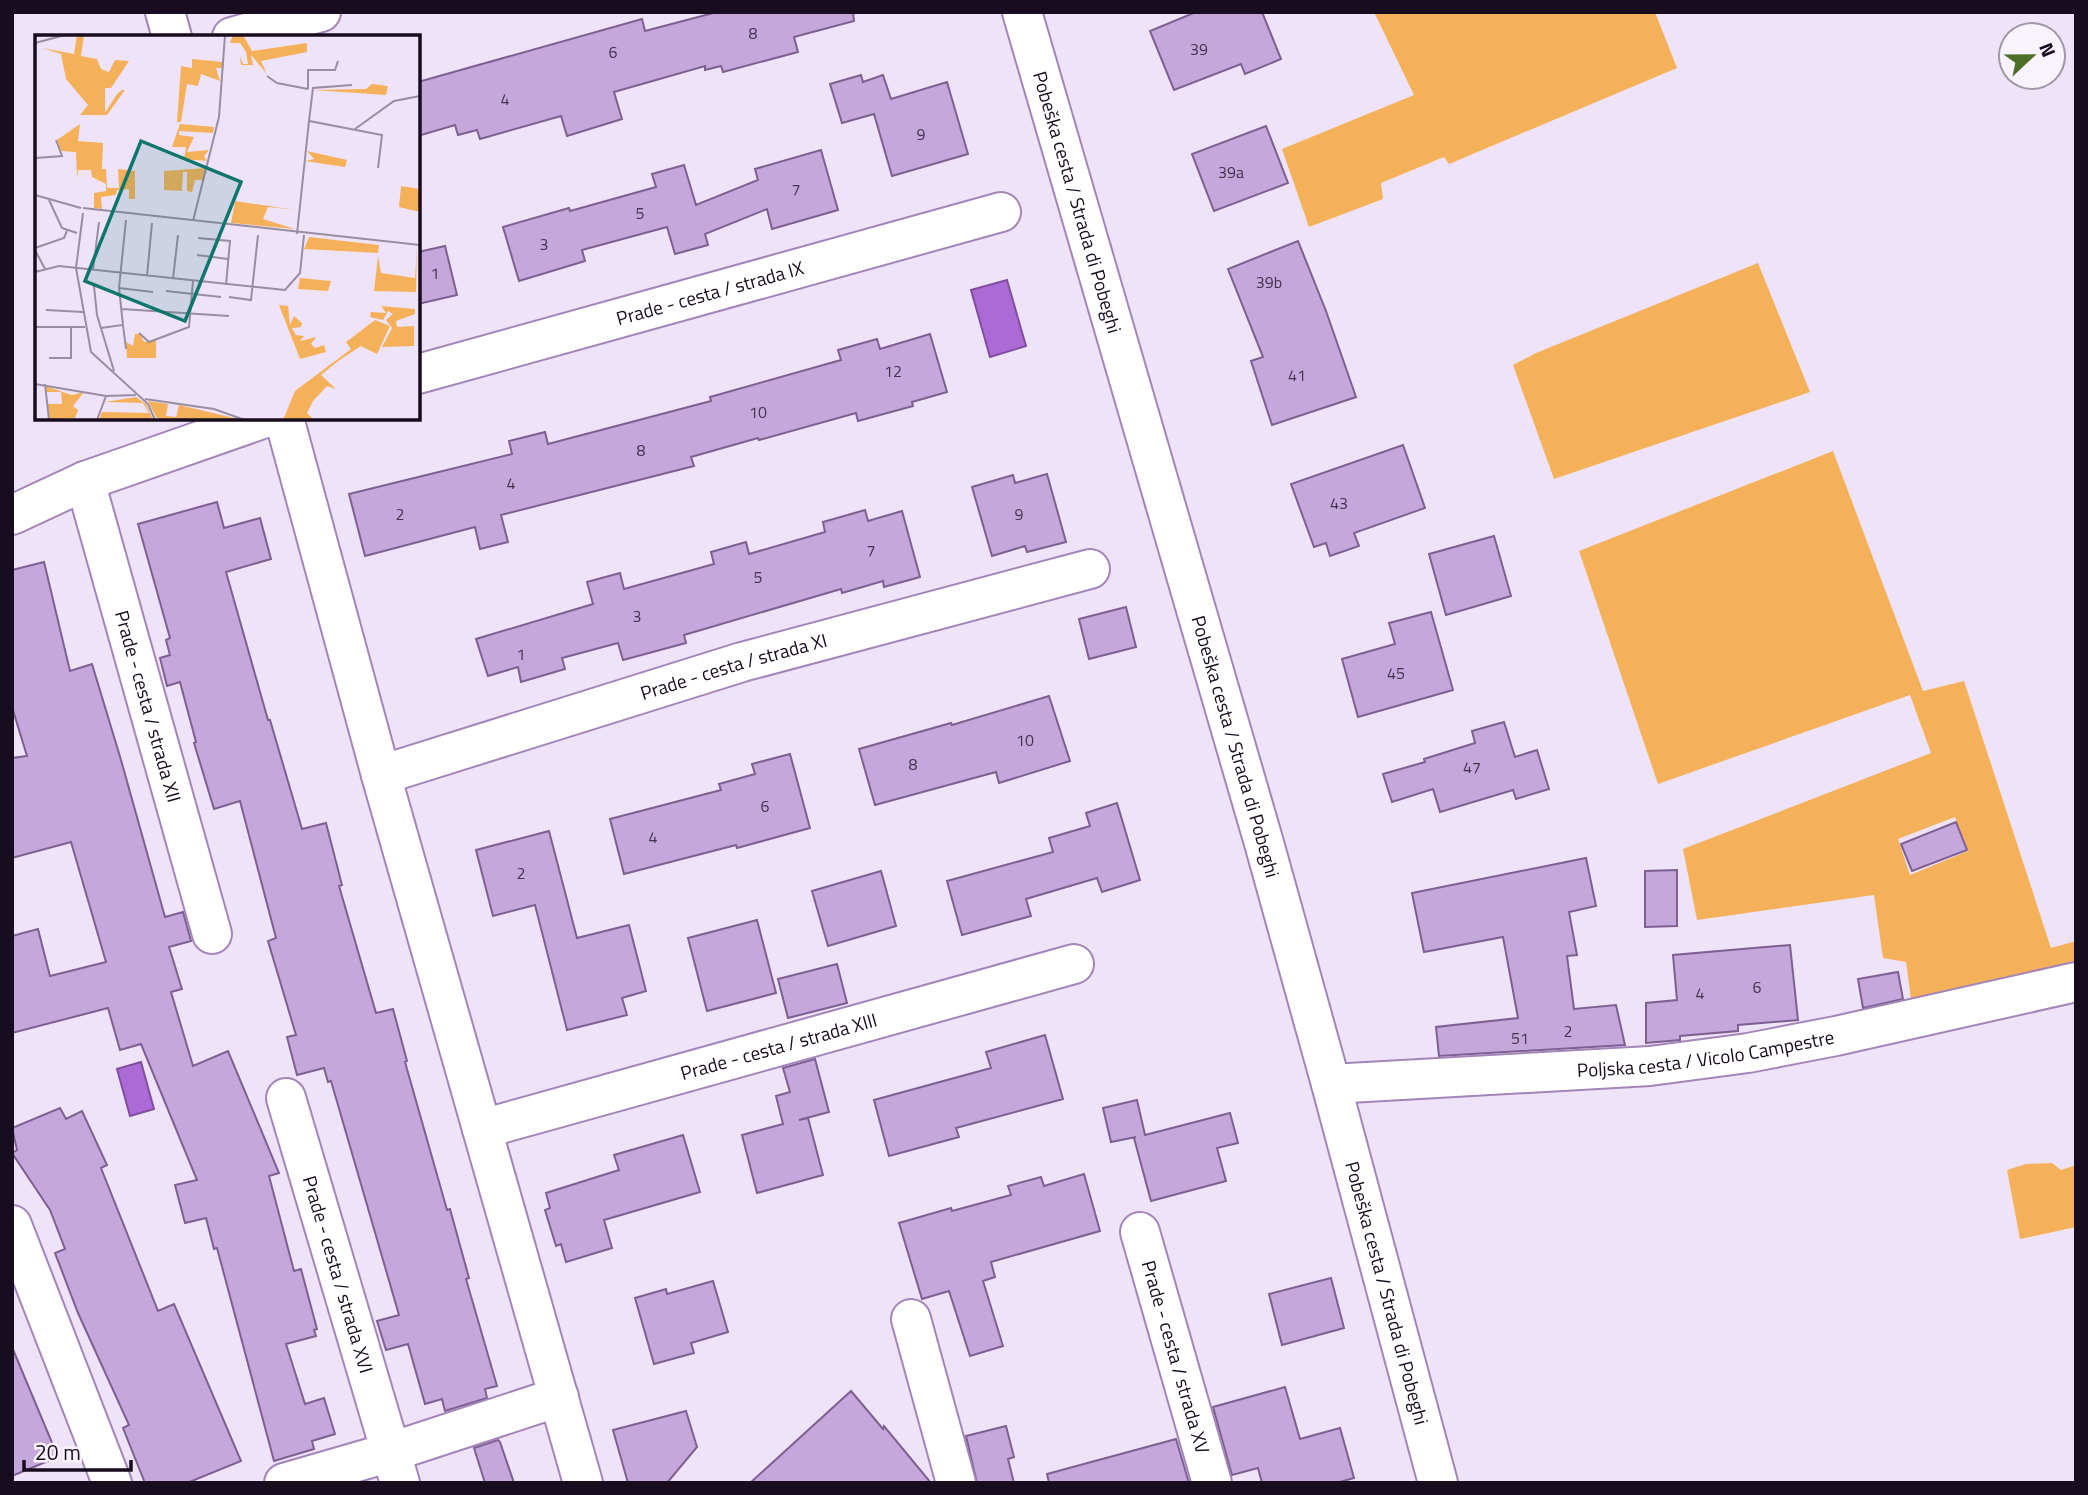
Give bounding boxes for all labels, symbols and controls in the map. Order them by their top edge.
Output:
house number: 8 [749,21,758,45]
north arrow [1997,21,2067,91]
inset map [35,35,420,420]
house number: 39 [1190,37,1208,61]
text: N [2032,38,2064,61]
house number: 6 [609,40,618,64]
street label: Pobeška cesta / Strada di Pobeghi [1026,68,1130,336]
house number: 4 [501,87,510,111]
house number: 9 [917,122,926,146]
house number: 39a [1218,160,1244,184]
house number: 7 [792,177,800,201]
house number: 5 [636,201,645,225]
house number: 3 [540,232,548,256]
street label: Prade - cesta / strada IX [613,252,807,332]
house number: 1 [431,261,439,285]
house number: 39b [1256,270,1282,294]
house number: 12 [884,359,902,383]
house number: 41 [1288,363,1306,387]
house number: 10 [749,400,767,424]
house number: 8 [637,438,646,462]
house number: 4 [507,471,516,495]
house number: 43 [1330,491,1348,515]
house number: 2 [396,502,404,526]
house number: 9 [1015,502,1024,526]
house number: 7 [867,538,875,562]
house number: 5 [754,565,763,589]
house number: 3 [633,604,641,628]
street label: Prade - cesta / strada XII [108,607,189,806]
street label: Pobeška cesta / Strada di Pobeghi [1184,612,1288,881]
street label: Prade - cesta / strada XI [636,625,830,707]
house number: 1 [517,642,525,666]
house number: 45 [1387,661,1405,685]
house number: 10 [1016,728,1034,752]
house number: 8 [909,752,918,776]
house number: 47 [1463,755,1481,779]
house number: 6 [761,794,770,818]
house number: 4 [649,825,658,849]
house number: 2 [517,861,525,885]
house number: 6 [1753,975,1762,999]
house number: 4 [1696,981,1705,1005]
street label: Prade - cesta / strada XIII [677,1005,880,1087]
house number: 2 [1564,1019,1572,1043]
street label: Poljska cesta / Vicolo Campestre [1576,1022,1836,1084]
house number: 51 [1511,1026,1529,1050]
street label: Pobeška cesta / Strada di Pobeghi [1338,1158,1437,1428]
street label: Prade - cesta / strada XVI [296,1172,382,1376]
street label: Prade - cesta / strada XV [1135,1257,1218,1457]
scale bar [24,1428,131,1472]
text: 20 m [35,1436,81,1468]

